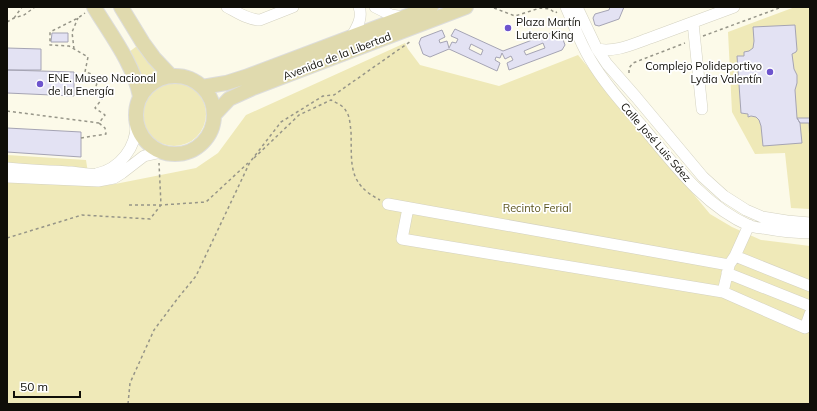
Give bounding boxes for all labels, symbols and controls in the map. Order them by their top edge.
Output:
place label: Plaza Martín Lutero King [516,15,581,42]
marker: Plaza Martín Lutero King [503,23,513,33]
street label: Avenida de la Libertad [281,29,393,83]
place label: Complejo Polideportivo Lydia Valentín [645,59,762,86]
marker: Complejo Polideportivo Lydia Valentín [765,67,775,77]
place label: ENE. Museo Nacional de la Energía [48,71,156,98]
marker: ENE. Museo Nacional de la Energía [35,79,45,89]
street label: Calle José Luis Sáez [618,99,694,185]
park label: Recinto Ferial [503,201,571,215]
scale bar [14,373,80,399]
text: 50 m [20,379,48,394]

